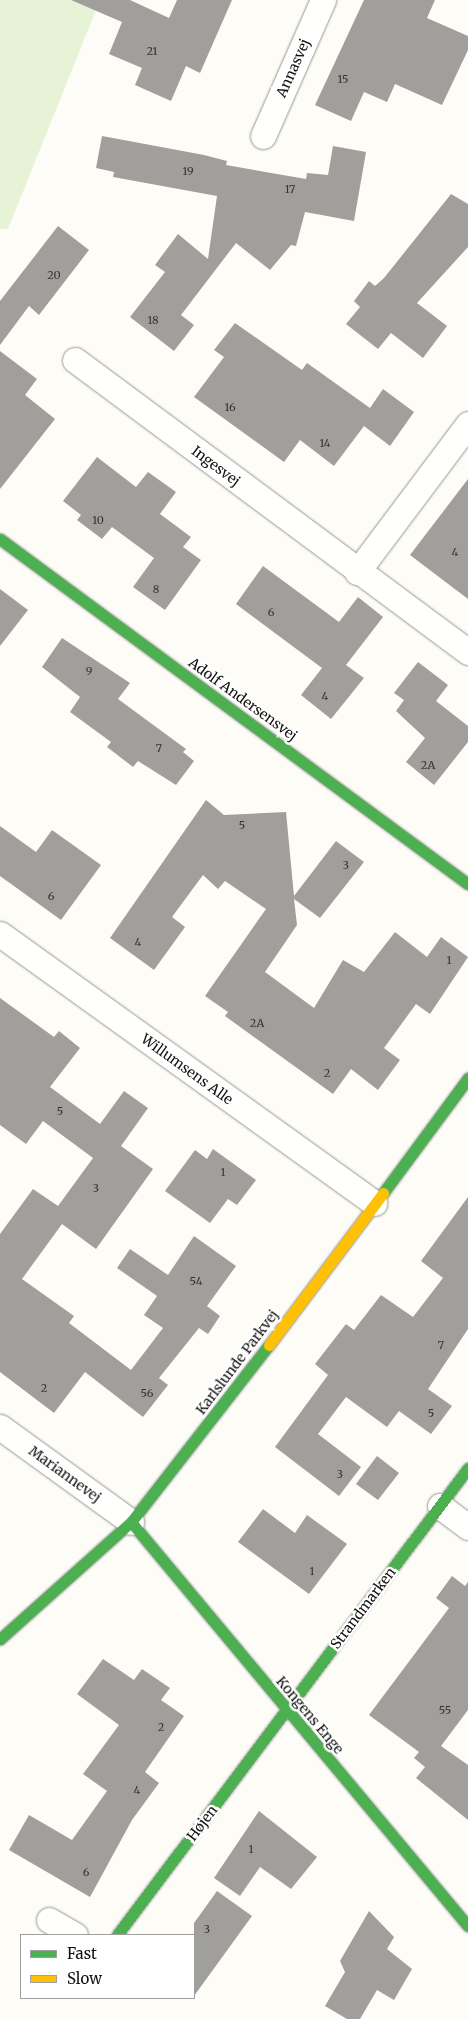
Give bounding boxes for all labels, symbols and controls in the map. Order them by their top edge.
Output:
street label: Annasvej [273,36,313,100]
house number: 21 [146,44,158,58]
house number: 15 [337,72,349,86]
house number: 19 [182,164,194,178]
house number: 17 [285,182,295,196]
house number: 20 [47,268,61,282]
house number: 18 [147,313,159,327]
house number: 16 [224,400,236,414]
house number: 14 [319,436,331,450]
street label: Ingesvej [188,442,244,490]
house number: 10 [92,513,104,527]
house number: 4 [452,545,458,559]
house number: 8 [153,582,159,596]
house number: 6 [268,605,274,619]
street label: Adolf Andersensvej [185,654,301,744]
house number: 9 [86,664,92,678]
house number: 4 [322,689,328,703]
house number: 7 [156,741,162,755]
house number: 2A [421,758,435,772]
house number: 5 [239,818,245,832]
house number: 3 [343,858,349,872]
house number: 6 [48,889,54,903]
house number: 4 [135,935,141,949]
house number: 1 [447,953,451,967]
house number: 2A [250,1016,264,1030]
street label: Willumsens Alle [138,1030,236,1108]
house number: 2 [324,1066,330,1080]
house number: 5 [57,1104,63,1118]
house number: 1 [221,1165,225,1179]
house number: 3 [93,1181,99,1195]
house number: 54 [190,1274,202,1288]
street label: Karlslunde Parkvej [192,1306,282,1418]
house number: 7 [438,1338,444,1352]
house number: 2 [41,1381,47,1395]
house number: 56 [141,1386,153,1400]
house number: 5 [428,1406,434,1420]
street label: Mariannevej [26,1442,104,1506]
house number: 3 [337,1467,343,1481]
house number: 1 [310,1564,314,1578]
street label: Strandmarken [327,1564,399,1652]
street label: Kongens Enge [273,1673,347,1757]
house number: 55 [439,1703,451,1717]
house number: 2 [158,1720,164,1734]
house number: 4 [134,1783,140,1797]
street label: Højen [183,1802,221,1844]
house number: 1 [249,1842,253,1856]
house number: 6 [83,1865,89,1879]
house number: 3 [204,1922,210,1936]
legend [20,1934,195,1999]
text: Fast [67,1944,97,1963]
text: Slow [67,1969,102,1988]

